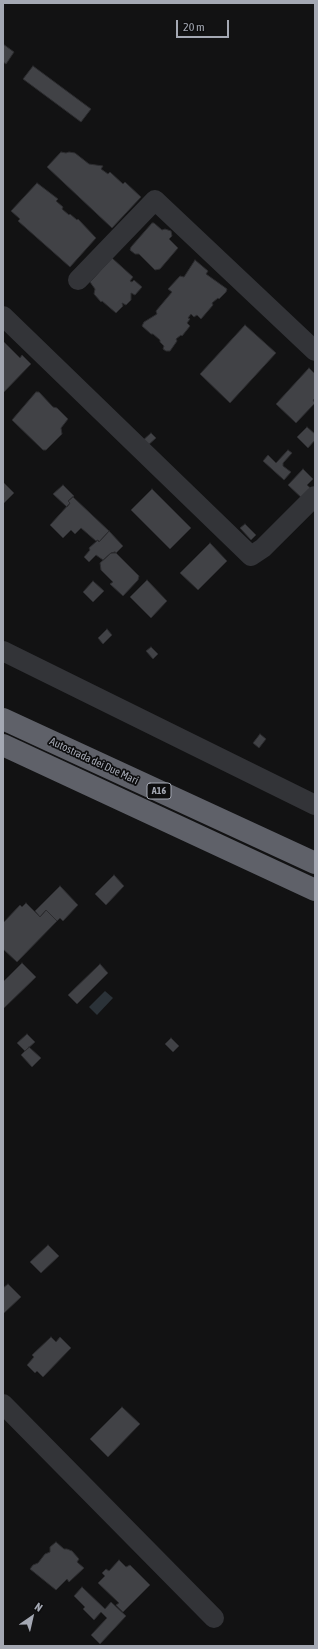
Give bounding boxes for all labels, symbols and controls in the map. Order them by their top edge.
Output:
scale bar [178,12,231,38]
text: 20 m [183,20,205,34]
street label: Autostrada dei Due Mari [48,735,140,787]
road number: A16 [147,783,171,799]
north arrow [12,1597,52,1637]
text: N [33,1600,45,1614]

